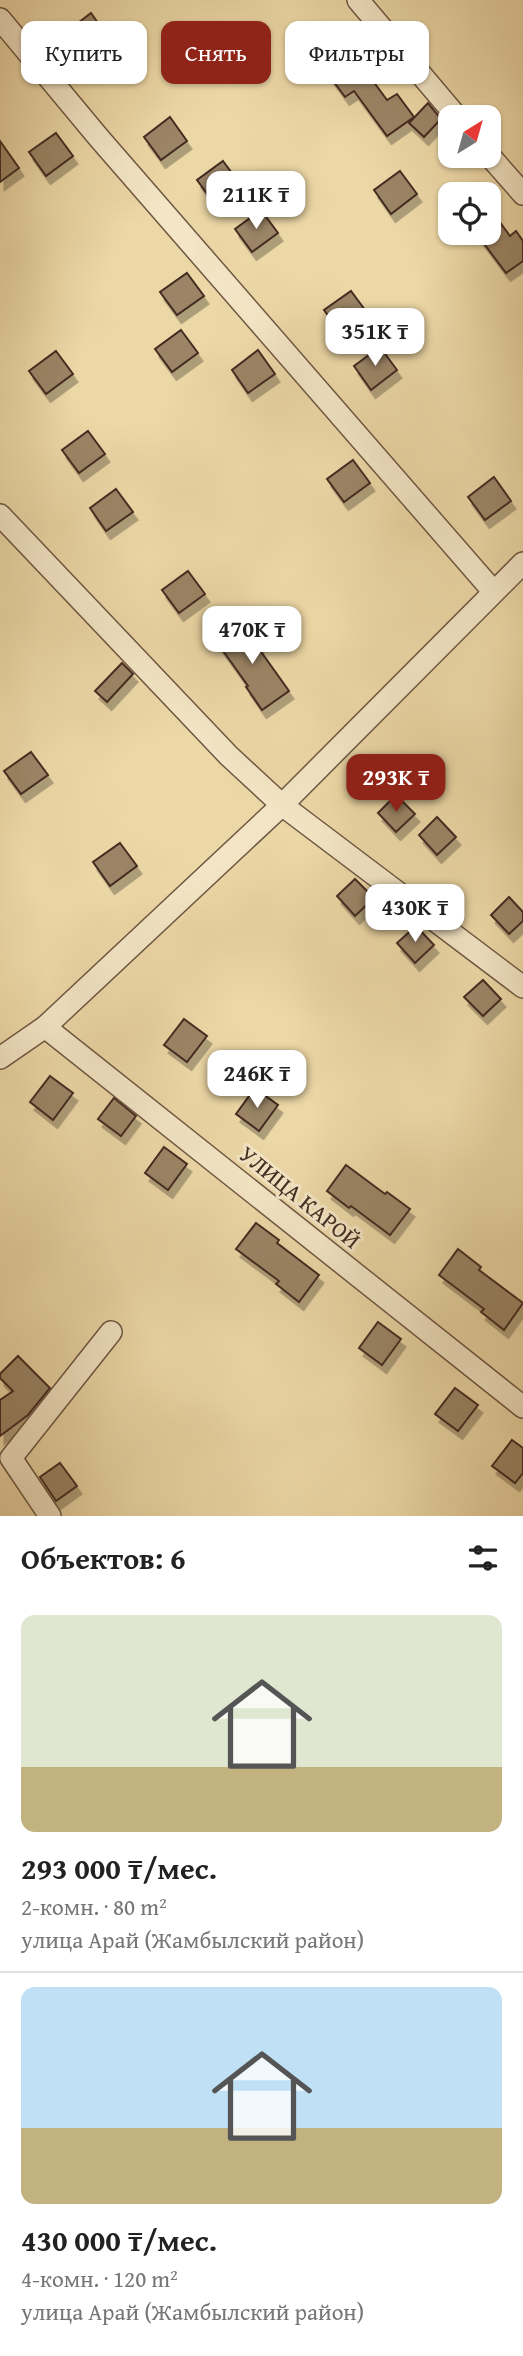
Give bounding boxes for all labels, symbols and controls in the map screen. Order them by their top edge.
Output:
chip: Купить [21,21,147,84]
chip: Снять [161,21,271,84]
chip: Фильтры [285,21,429,84]
north arrow [438,105,500,168]
map controls [438,105,501,245]
pin: 211K ₸ [199,172,313,231]
text: 211K ₸ [222,177,290,210]
button: locate [438,182,501,245]
pin: 351K ₸ [318,308,432,368]
text: 351K ₸ [341,314,409,347]
pin: 470K ₸ [195,606,309,666]
text: 470K ₸ [218,612,286,645]
pin: 293K ₸ [339,754,453,814]
text: 293K ₸ [362,760,430,793]
pin: 430K ₸ [358,884,472,944]
text: 430K ₸ [381,890,449,923]
pin: 246K ₸ [200,1050,314,1110]
text: 246K ₸ [223,1056,291,1089]
street label: УЛИЦА КАРОЙ [232,1137,368,1256]
text: Объектов: 6 [21,1536,185,1580]
icon: filters [464,1539,502,1577]
icon: home [199,1661,325,1787]
text: 293 000 ₸/мес. [21,1846,217,1890]
text: 2-комн. · 80 m² [21,1890,167,1923]
text: улица Арай (Жамбылский район) [21,1923,364,1956]
icon: home [199,2033,325,2159]
text: 430 000 ₸/мес. [21,2218,217,2262]
text: 4-комн. · 120 m² [21,2262,178,2295]
text: улица Арай (Жамбылский район) [21,2295,364,2328]

